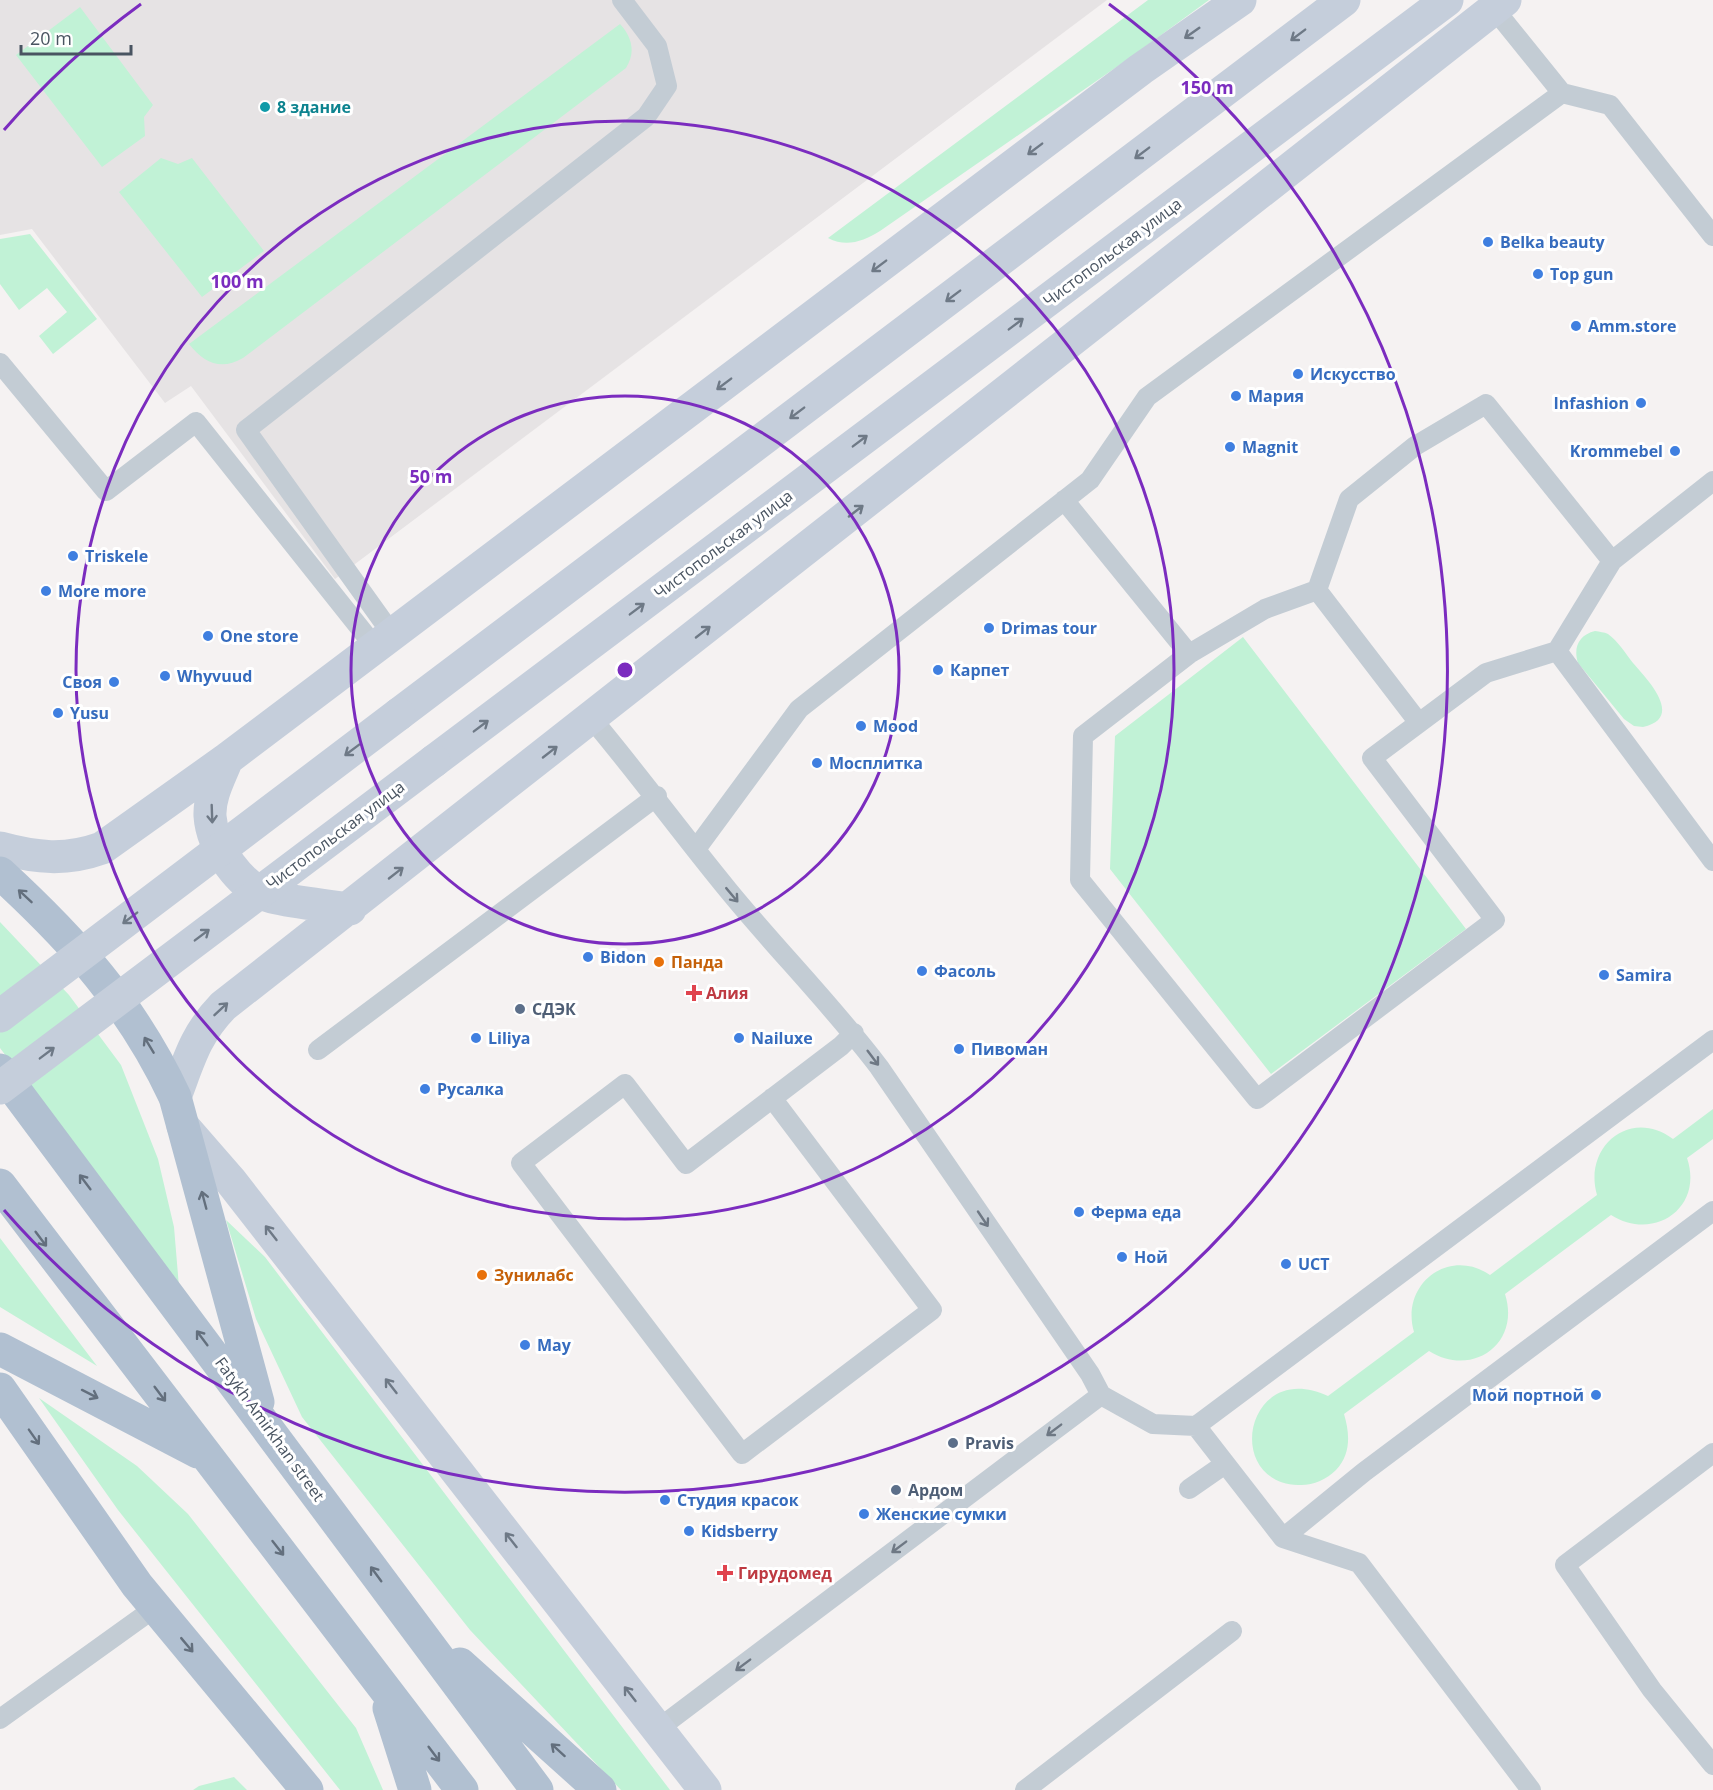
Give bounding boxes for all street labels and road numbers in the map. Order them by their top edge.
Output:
street label: Чистопольская улица [1038,193,1186,311]
street label: Чистопольская улица [649,485,797,603]
street label: Чистопольская улица [261,776,409,894]
street label: Fatykh Amirkhan street [210,1352,330,1506]

